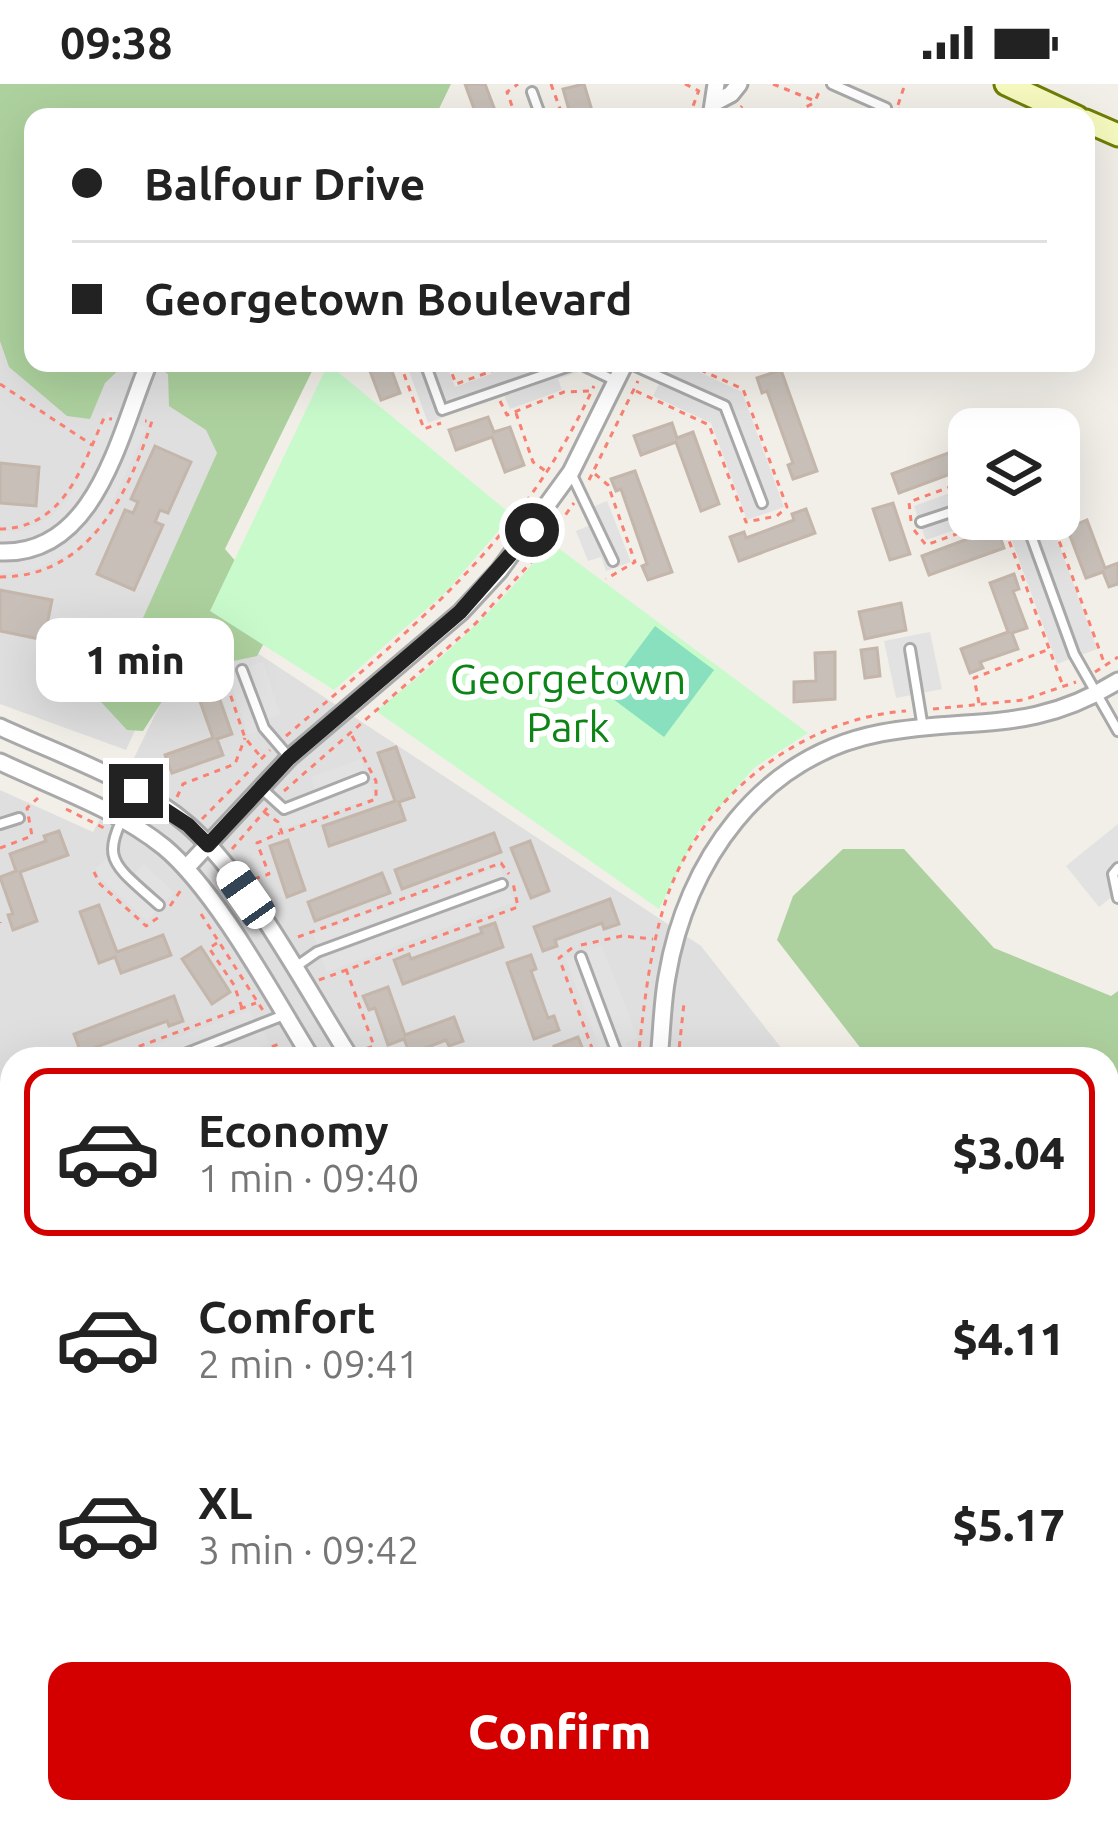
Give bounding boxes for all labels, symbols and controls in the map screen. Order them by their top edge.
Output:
text: 09:38 [60,17,173,68]
text: Balfour Drive [144,158,426,209]
text: Georgetown Boulevard [144,273,632,324]
map controls [948,408,1080,540]
button: layers [948,408,1080,540]
route start [505,503,559,557]
callout: 1 min [37,617,235,701]
text: 1 min [85,638,185,681]
park label: Georgetown Park [450,655,686,750]
route end [109,764,163,818]
car [211,855,281,935]
icon: car [54,1098,162,1206]
text: Economy [198,1105,389,1156]
text: $3.04 [952,1127,1065,1178]
text: 1 min · 09:40 [198,1156,419,1199]
icon: car [54,1284,162,1392]
text: Comfort [198,1291,375,1342]
text: $4.11 [952,1313,1065,1364]
text: 2 min · 09:41 [198,1342,419,1385]
icon: car [54,1470,162,1578]
text: XL [198,1477,252,1528]
text: $5.17 [952,1499,1065,1550]
text: 3 min · 09:42 [198,1528,419,1571]
button: Confirm [48,1662,1071,1800]

